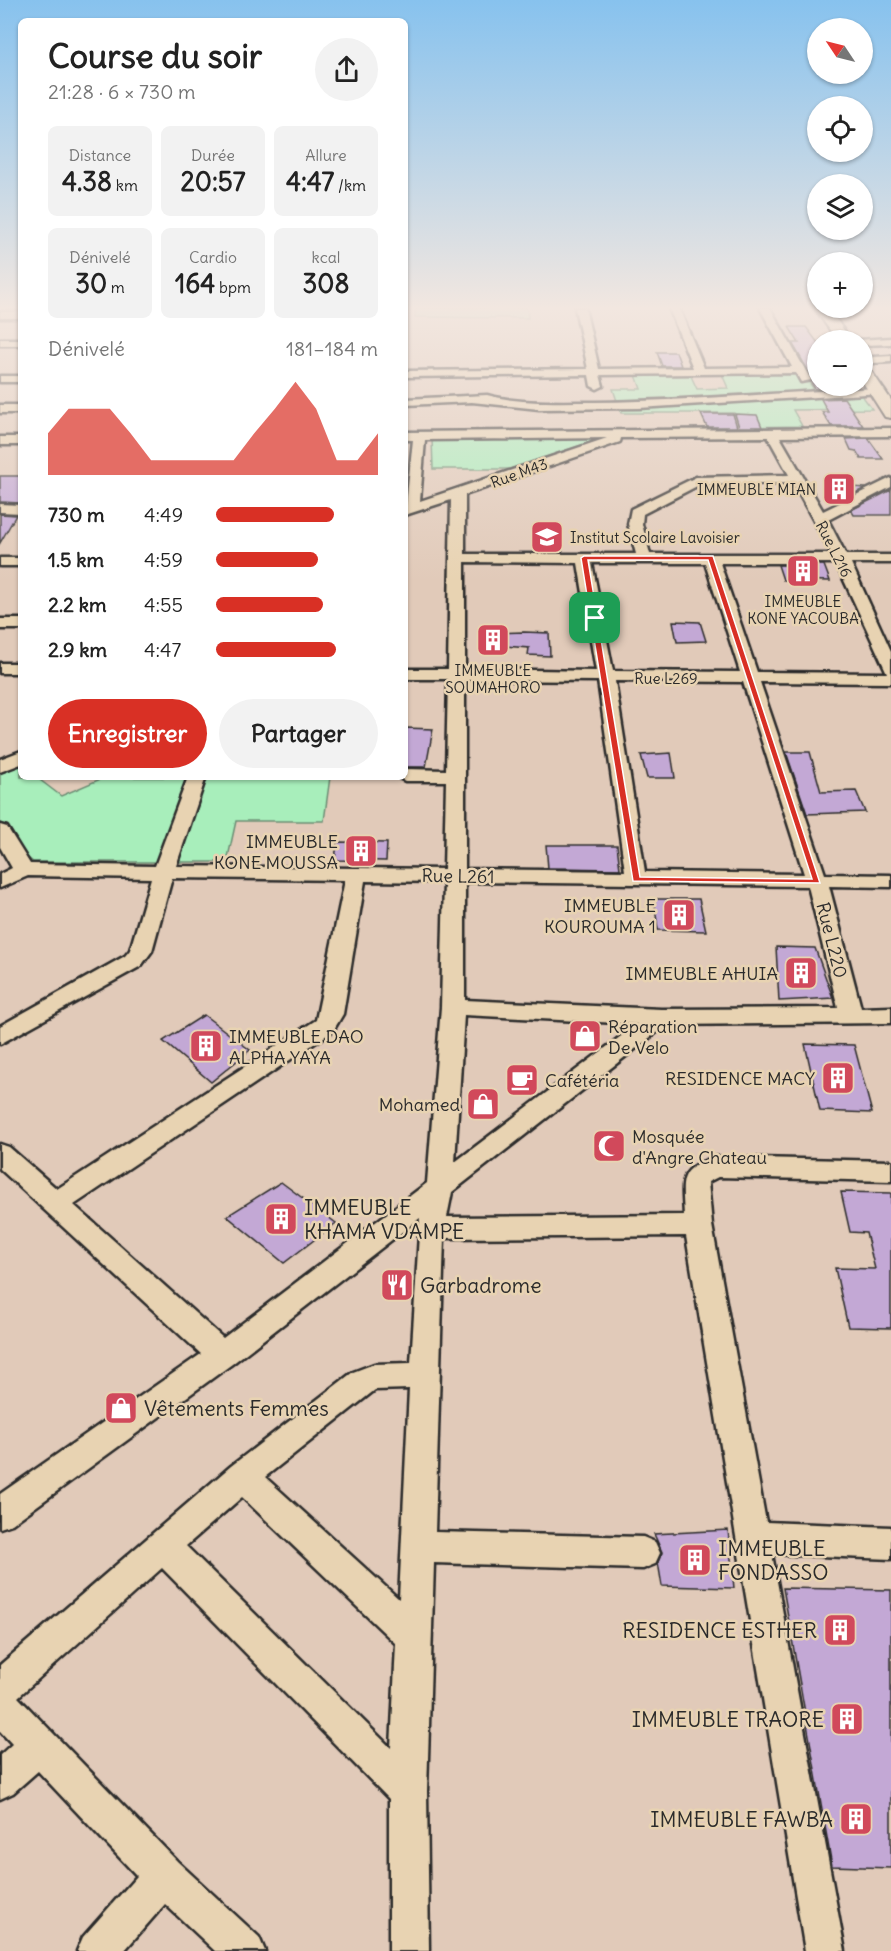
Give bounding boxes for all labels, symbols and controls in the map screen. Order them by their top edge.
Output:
north arrow [807,18,873,84]
map controls [807,18,873,396]
text: Course du soir [48,35,262,77]
button: share [315,38,378,101]
text: 21:28 · 6 × 730 m [48,79,196,104]
button: locate [807,96,873,162]
text: Distance [69,145,131,165]
text: Durée [191,145,235,165]
text: Allure [305,145,347,165]
text: 4.38 [62,165,112,198]
text: 20:57 [181,165,245,198]
text: 4:47 [286,165,334,198]
button: layers [807,174,873,240]
text: km [112,175,138,195]
text: /km [334,175,366,195]
text: Dénivelé [69,247,131,267]
text: Cardio [189,247,237,267]
text: kcal [312,247,340,267]
button: + [807,252,873,318]
text: 30 [75,267,107,300]
text: 164 [175,267,215,300]
text: 308 [303,267,349,300]
text: m [107,277,125,297]
text: bpm [215,277,251,297]
button: − [807,330,873,396]
text: Dénivelé [48,336,125,361]
text: 181–184 m [286,336,378,361]
street label: Rue M43 [488,454,550,492]
building icon: IMMEUBLE MIAN [821,471,857,507]
place label: IMMEUBLE MIAN [697,480,816,499]
text: 730 m [48,502,105,527]
text: 4:49 [144,502,183,527]
street label: Rue L216 [812,518,856,580]
school or university icon: Institut Scolaire Lavoisier [529,519,565,555]
place label: Institut Scolaire Lavoisier [570,528,740,547]
text: 1.5 km [48,547,104,572]
text: 4:59 [144,547,183,572]
building icon: IMMEUBLE KONE YACOUBA [785,553,821,589]
text: 2.2 km [48,592,107,617]
text: 4:55 [144,592,183,617]
pin [569,592,620,643]
place label: IMMEUBLE KONE YACOUBA [747,592,859,628]
icon: arrive [578,601,611,634]
building icon: IMMEUBLE SOUMAHORO [475,622,511,658]
text: 2.9 km [48,637,107,662]
text: 4:47 [144,637,181,662]
place label: IMMEUBLE SOUMAHORO [445,661,541,697]
street label: Rue L269 [634,669,698,688]
button: Enregistrer [48,699,207,768]
button: Partager [219,699,378,768]
place label: IMMEUBLE KONE MOUSSA [214,830,338,874]
building icon: IMMEUBLE KONE MOUSSA [343,833,379,869]
street label: Rue L261 [421,864,495,888]
place label: IMMEUBLE KOUROUMA 1 [544,894,656,938]
building icon: IMMEUBLE KOUROUMA 1 [661,897,697,933]
street label: Rue L220 [812,900,852,980]
building icon: IMMEUBLE AHUIA [783,955,819,991]
place label: IMMEUBLE AHUIA [625,962,778,985]
place label: Réparation De Velo [608,1015,697,1059]
shop icon: Réparation De Velo [567,1018,603,1054]
place label: IMMEUBLE DAO ALPHA YAYA [229,1025,364,1069]
building icon: IMMEUBLE DAO ALPHA YAYA [188,1028,224,1064]
building icon: RESIDENCE MACY [820,1060,856,1096]
cafe icon: Cafétéria [504,1062,540,1098]
place label: RESIDENCE MACY [665,1067,815,1090]
place label: Cafétéria [545,1069,619,1092]
shop icon: Mohamed [465,1086,501,1122]
place label: Mohamed [379,1093,460,1116]
place label: Mosquée d'Angre Chateau [632,1125,767,1169]
mosque icon: Mosquée d'Angre Chateau [591,1128,627,1164]
place label: IMMEUBLE KHAMA VDAMPE [304,1194,464,1245]
building icon: IMMEUBLE KHAMA VDAMPE [263,1201,299,1237]
restaurant icon: Garbadrome [379,1267,415,1303]
place label: Garbadrome [420,1272,542,1299]
shop icon: Vêtements Femmes [103,1390,139,1426]
place label: Vêtements Femmes [144,1395,329,1422]
place label: IMMEUBLE FONDASSO [718,1535,829,1586]
building icon: IMMEUBLE FONDASSO [677,1542,713,1578]
building icon: RESIDENCE ESTHER [822,1612,858,1648]
place label: RESIDENCE ESTHER [622,1617,817,1644]
building icon: IMMEUBLE TRAORE [829,1701,865,1737]
place label: IMMEUBLE TRAORE [632,1706,824,1733]
building icon: IMMEUBLE FAWBA [838,1801,874,1837]
place label: IMMEUBLE FAWBA [650,1806,833,1833]

